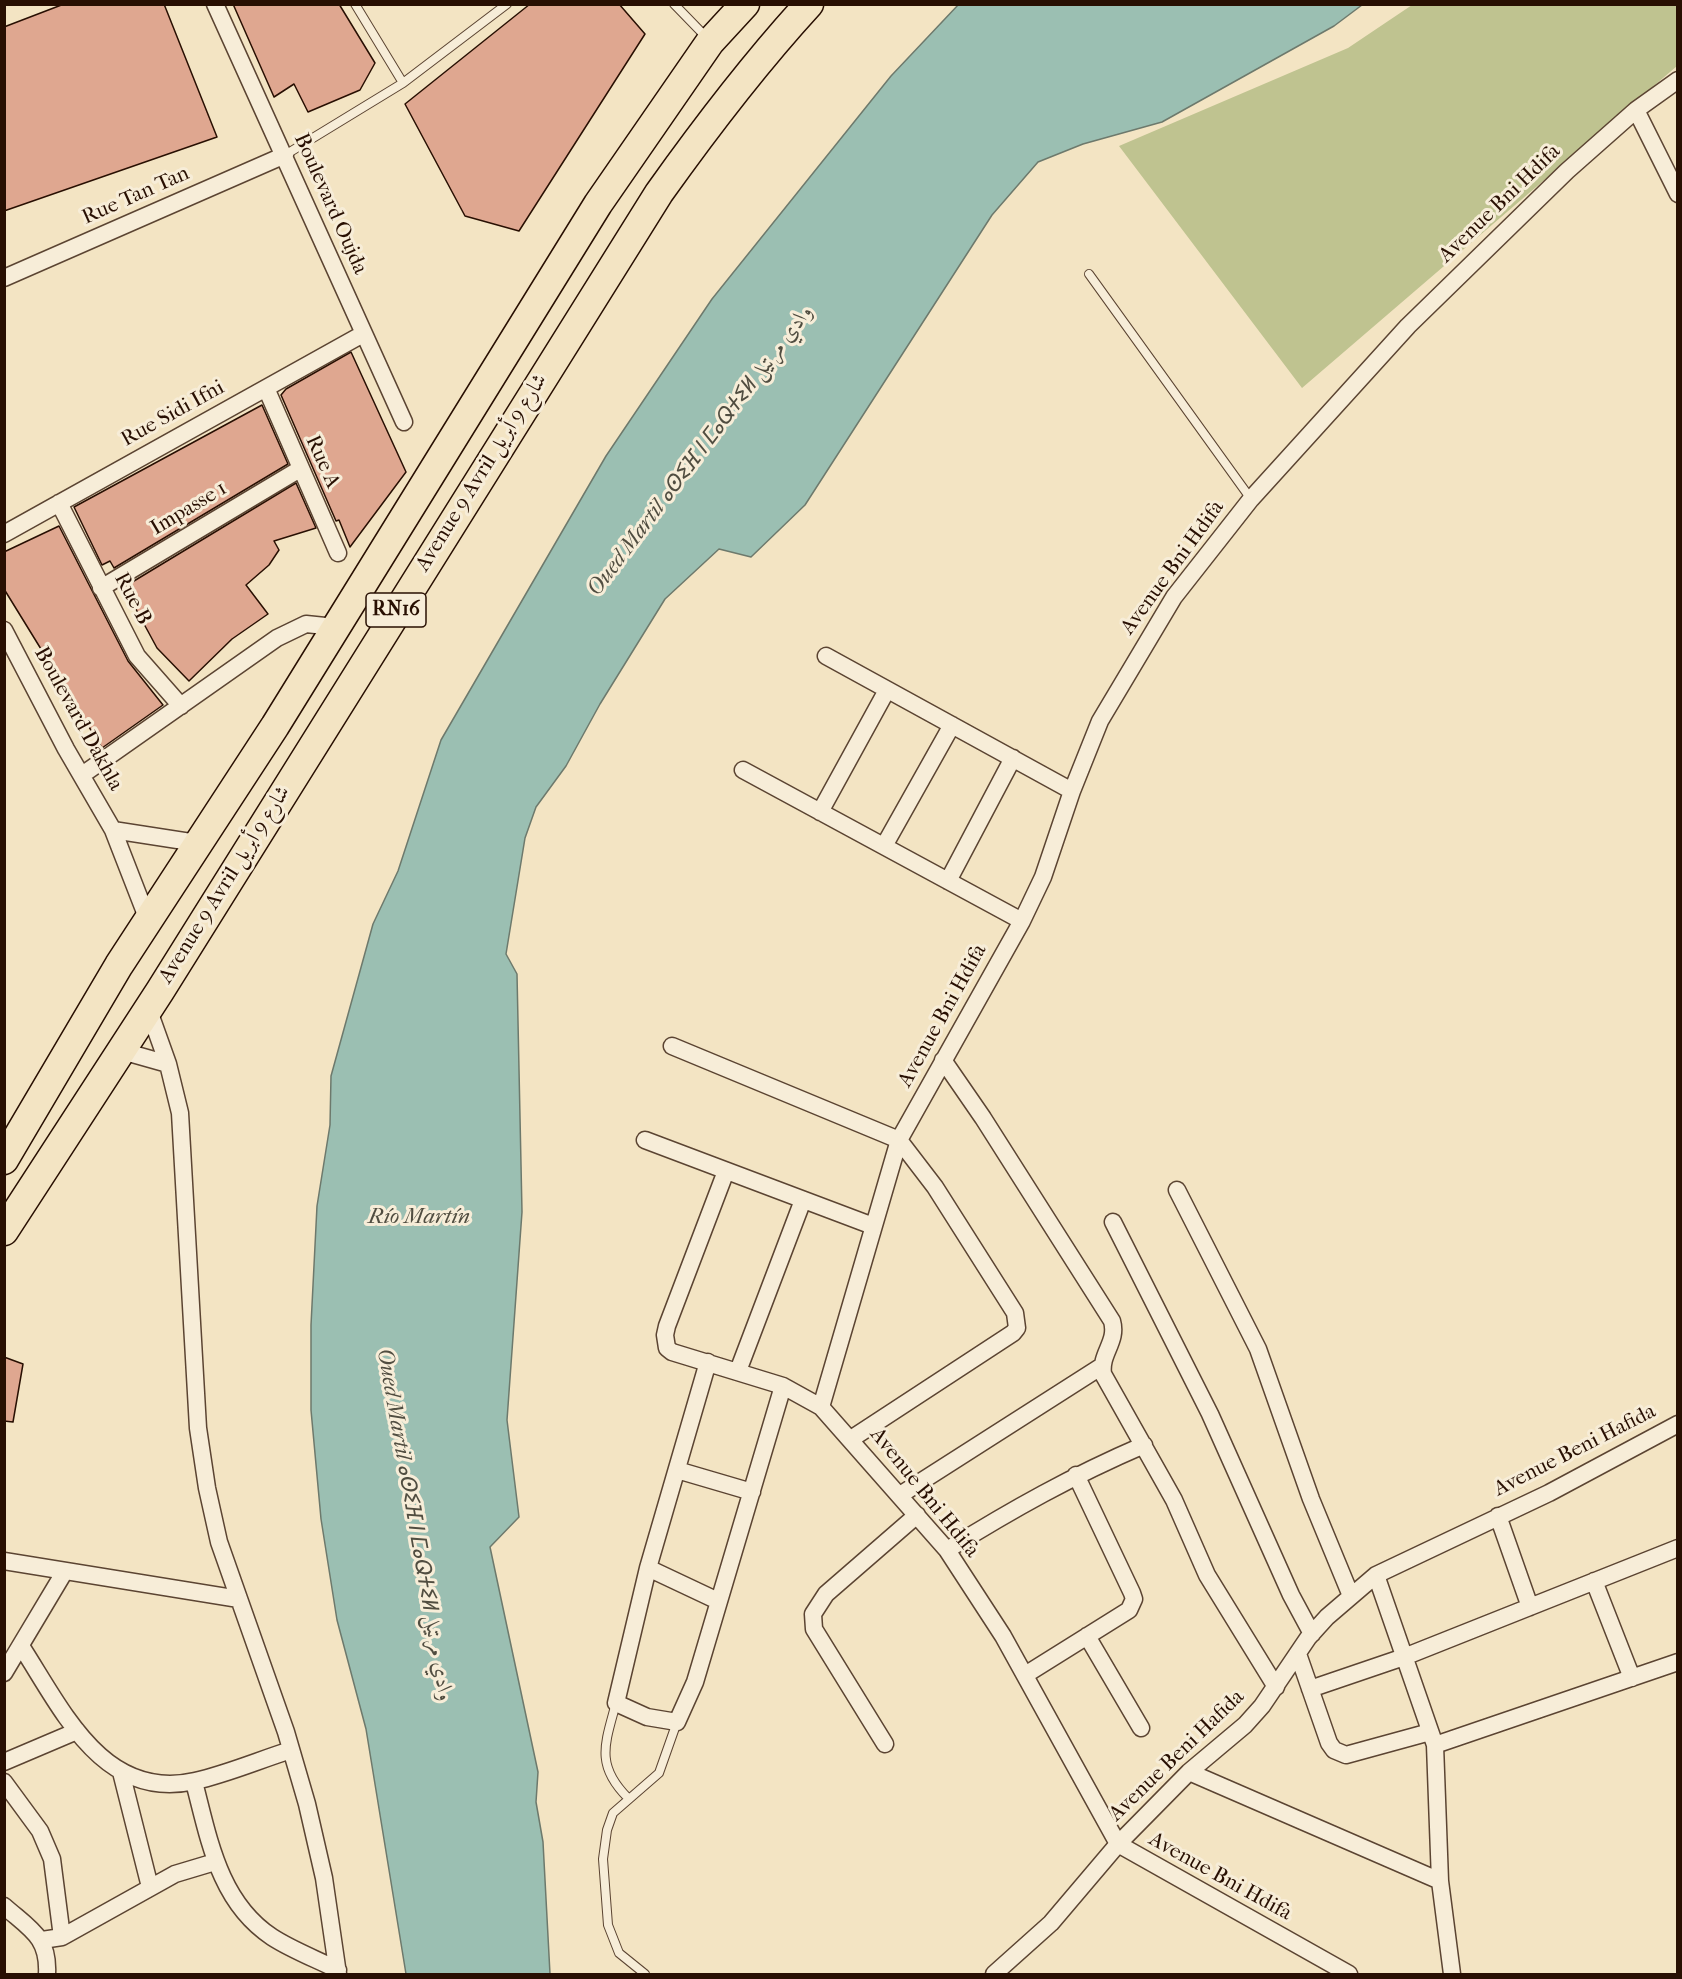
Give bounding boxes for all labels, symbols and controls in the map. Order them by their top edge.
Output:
street label: Boulevard Oujda [288,130,372,278]
street label: Avenue Bni Hdifa [1434,140,1566,268]
street label: Rue Tan Tan [79,161,193,231]
water label: Oued Martil ⴰⵙⵉⴼ ⵏ ⵎⴰⵕⵜⵉⵍ وادي مرتيل [583,300,819,602]
street label: Avenue 9 Avril شارع 9 أبريل [411,369,553,577]
street label: Rue Sidi Ifni [117,375,229,453]
street label: Rue A [299,432,345,492]
street label: Impasse 1 [146,476,232,542]
street label: Avenue Bni Hdifa [1116,496,1230,640]
street label: Rue B [108,569,156,629]
road number: RN16 [366,593,426,627]
street label: Boulevard Dakhla [28,643,128,795]
street label: Avenue 9 Avril شارع 9 أبريل [154,781,296,989]
street label: Avenue Bni Hdifa [893,940,993,1092]
water label: Río Martín [368,1205,470,1231]
water label: Oued Martil ⴰⵙⵉⴼ ⵏ ⵎⴰⵕⵜⵉⵍ وادي مرتيل [370,1346,458,1704]
street label: Avenue Beni Hafida [1490,1399,1660,1503]
street label: Avenue Bni Hdifa [864,1423,984,1563]
street label: Avenue Beni Hafida [1104,1685,1250,1827]
street label: Avenue Bni Hdifa [1144,1827,1296,1927]

